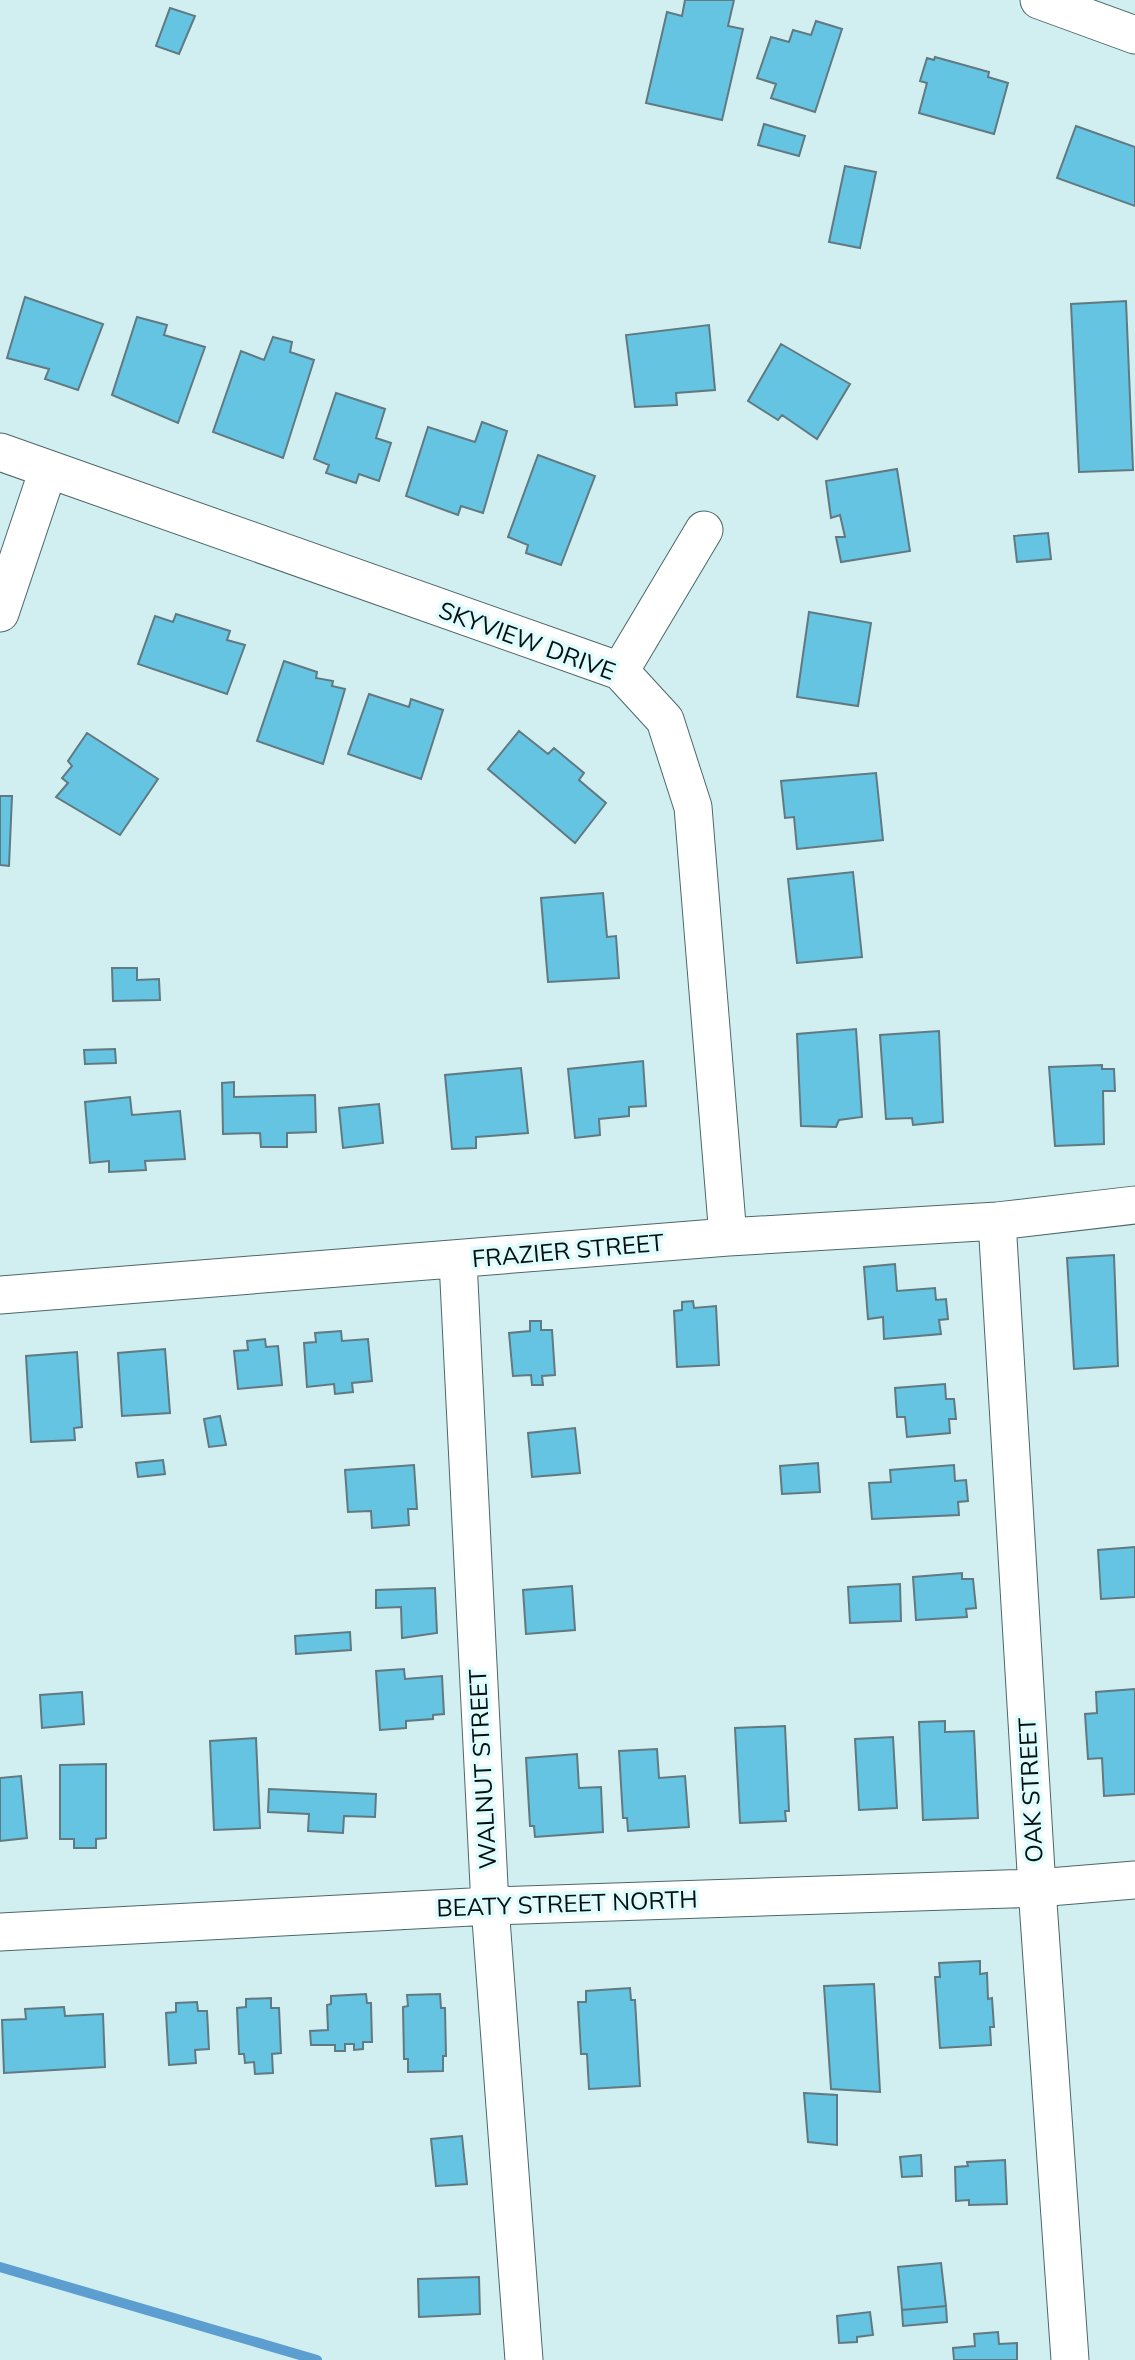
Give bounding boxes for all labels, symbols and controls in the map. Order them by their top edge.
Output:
street label: SKYVIEW DRIVE [435,594,620,686]
street label: FRAZIER STREET [471,1227,666,1273]
street label: WALNUT STREET [462,1668,502,1870]
street label: OAK STREET [1011,1716,1049,1863]
street label: BEATY STREET NORTH [436,1883,698,1923]

